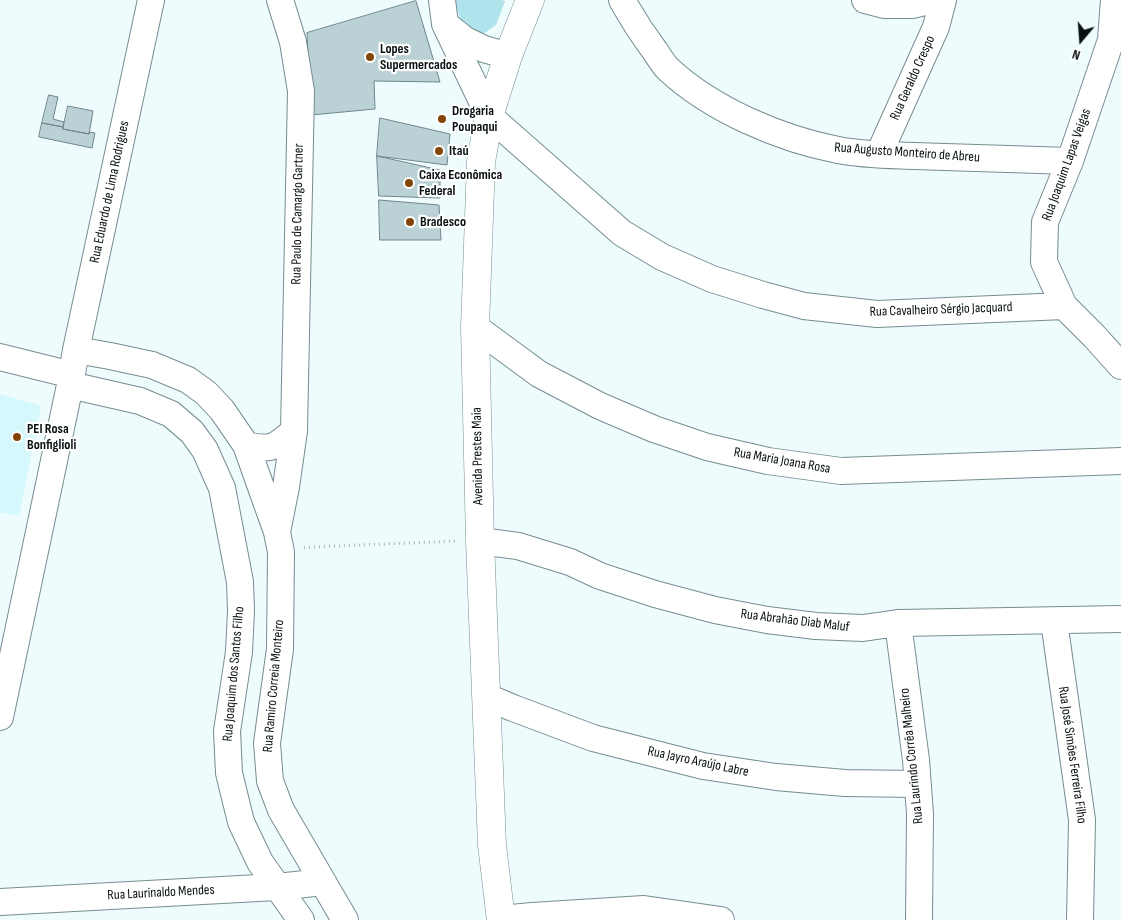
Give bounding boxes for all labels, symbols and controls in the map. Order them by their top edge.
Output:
north arrow [1056,15,1106,65]
street label: Rua Geraldo Crespo [887,33,939,123]
place label: Lopes Supermercados [380,41,457,74]
text: N [1070,46,1082,64]
marker: Lopes Supermercados [364,51,376,63]
place label: Drogaria Poupaqui [452,103,497,136]
street label: Rua Joaquim Lapas Veigas [1039,106,1095,224]
marker: Drogaria Poupaqui [436,113,448,125]
street label: Rua Eduardo de Lima Rodrigues [87,119,133,265]
street label: Rua Augusto Monteiro de Abreu [834,140,980,166]
street label: Rua Paulo de Camargo Gartner [288,143,308,285]
place label: Itaú [449,143,469,159]
marker: Itaú [433,145,445,157]
place label: Caixa Econômica Federal [419,167,502,200]
marker: Caixa Econômica Federal [403,177,415,189]
place label: Bradesco [420,214,466,230]
marker: Bradesco [404,216,416,228]
street label: Rua Cavalheiro Sérgio Jacquard [869,299,1013,321]
street label: Avenida Prestes Maia [469,407,487,505]
place label: PEI Rosa Bonfiglioli [27,421,76,454]
marker: PEI Rosa Bonfiglioli [11,431,23,443]
street label: Rua Maria Joana Rosa [732,444,832,478]
street label: Rua Joaquim dos Santos Filho [220,606,248,742]
street label: Rua Abrahão Diab Maluf [740,606,850,636]
street label: Rua Ramiro Correia Monteiro [260,619,288,753]
street label: Rua José Simões Ferreira Filho [1054,685,1090,825]
street label: Rua Laurindo Corrêa Malheiro [897,687,927,825]
street label: Rua Jayro Araújo Labre [646,743,750,781]
street label: Rua Laurinaldo Mendes [107,882,215,904]

